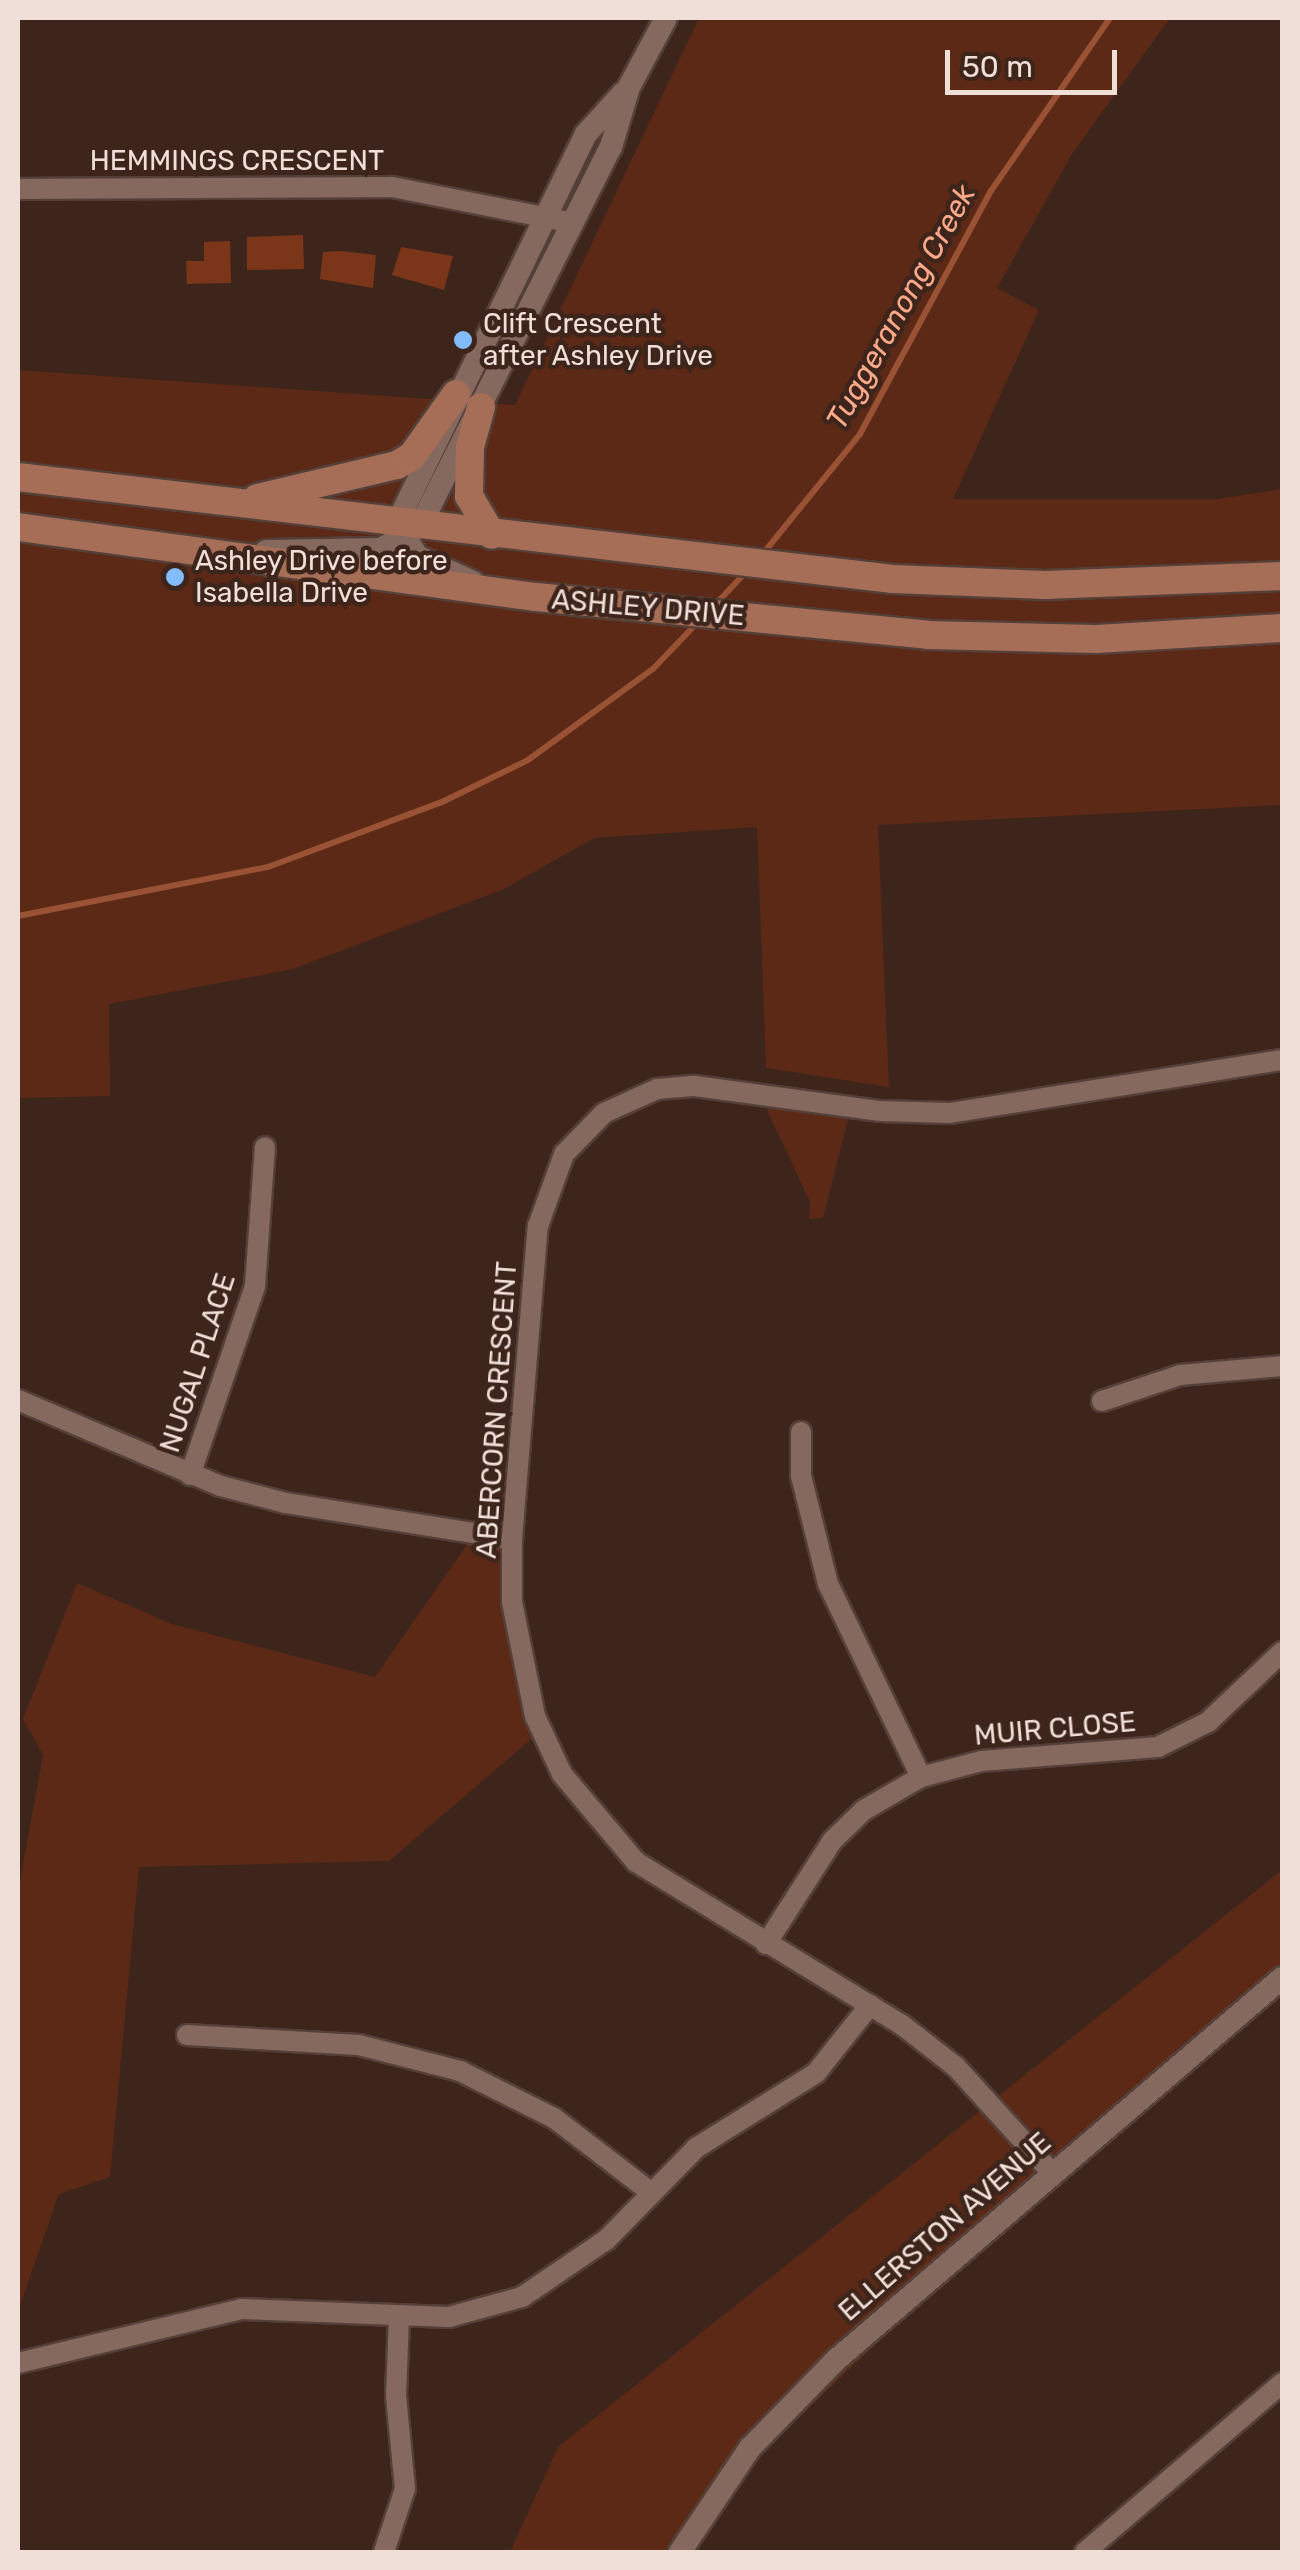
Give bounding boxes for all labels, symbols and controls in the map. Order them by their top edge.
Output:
scale bar [950,30,1122,92]
text: 50 m [962,49,1033,85]
street label: HEMMINGS CRESCENT [90,144,384,178]
water label: Tuggeranong Creek [819,178,983,436]
place label: Clift Crescent after Ashley Drive [483,307,715,373]
marker: Clift Crescent after Ashley Drive [452,329,474,351]
place label: Ashley Drive before Isabella Drive [195,544,448,610]
marker: Ashley Drive before Isabella Drive [164,566,186,588]
street label: ASHLEY DRIVE [550,583,746,633]
street label: ABERCORN CRESCENT [470,1260,524,1560]
street label: NUGAL PLACE [153,1269,243,1457]
street label: MUIR CLOSE [973,1705,1137,1753]
street label: ELLERSTON AVENUE [832,2125,1058,2329]

